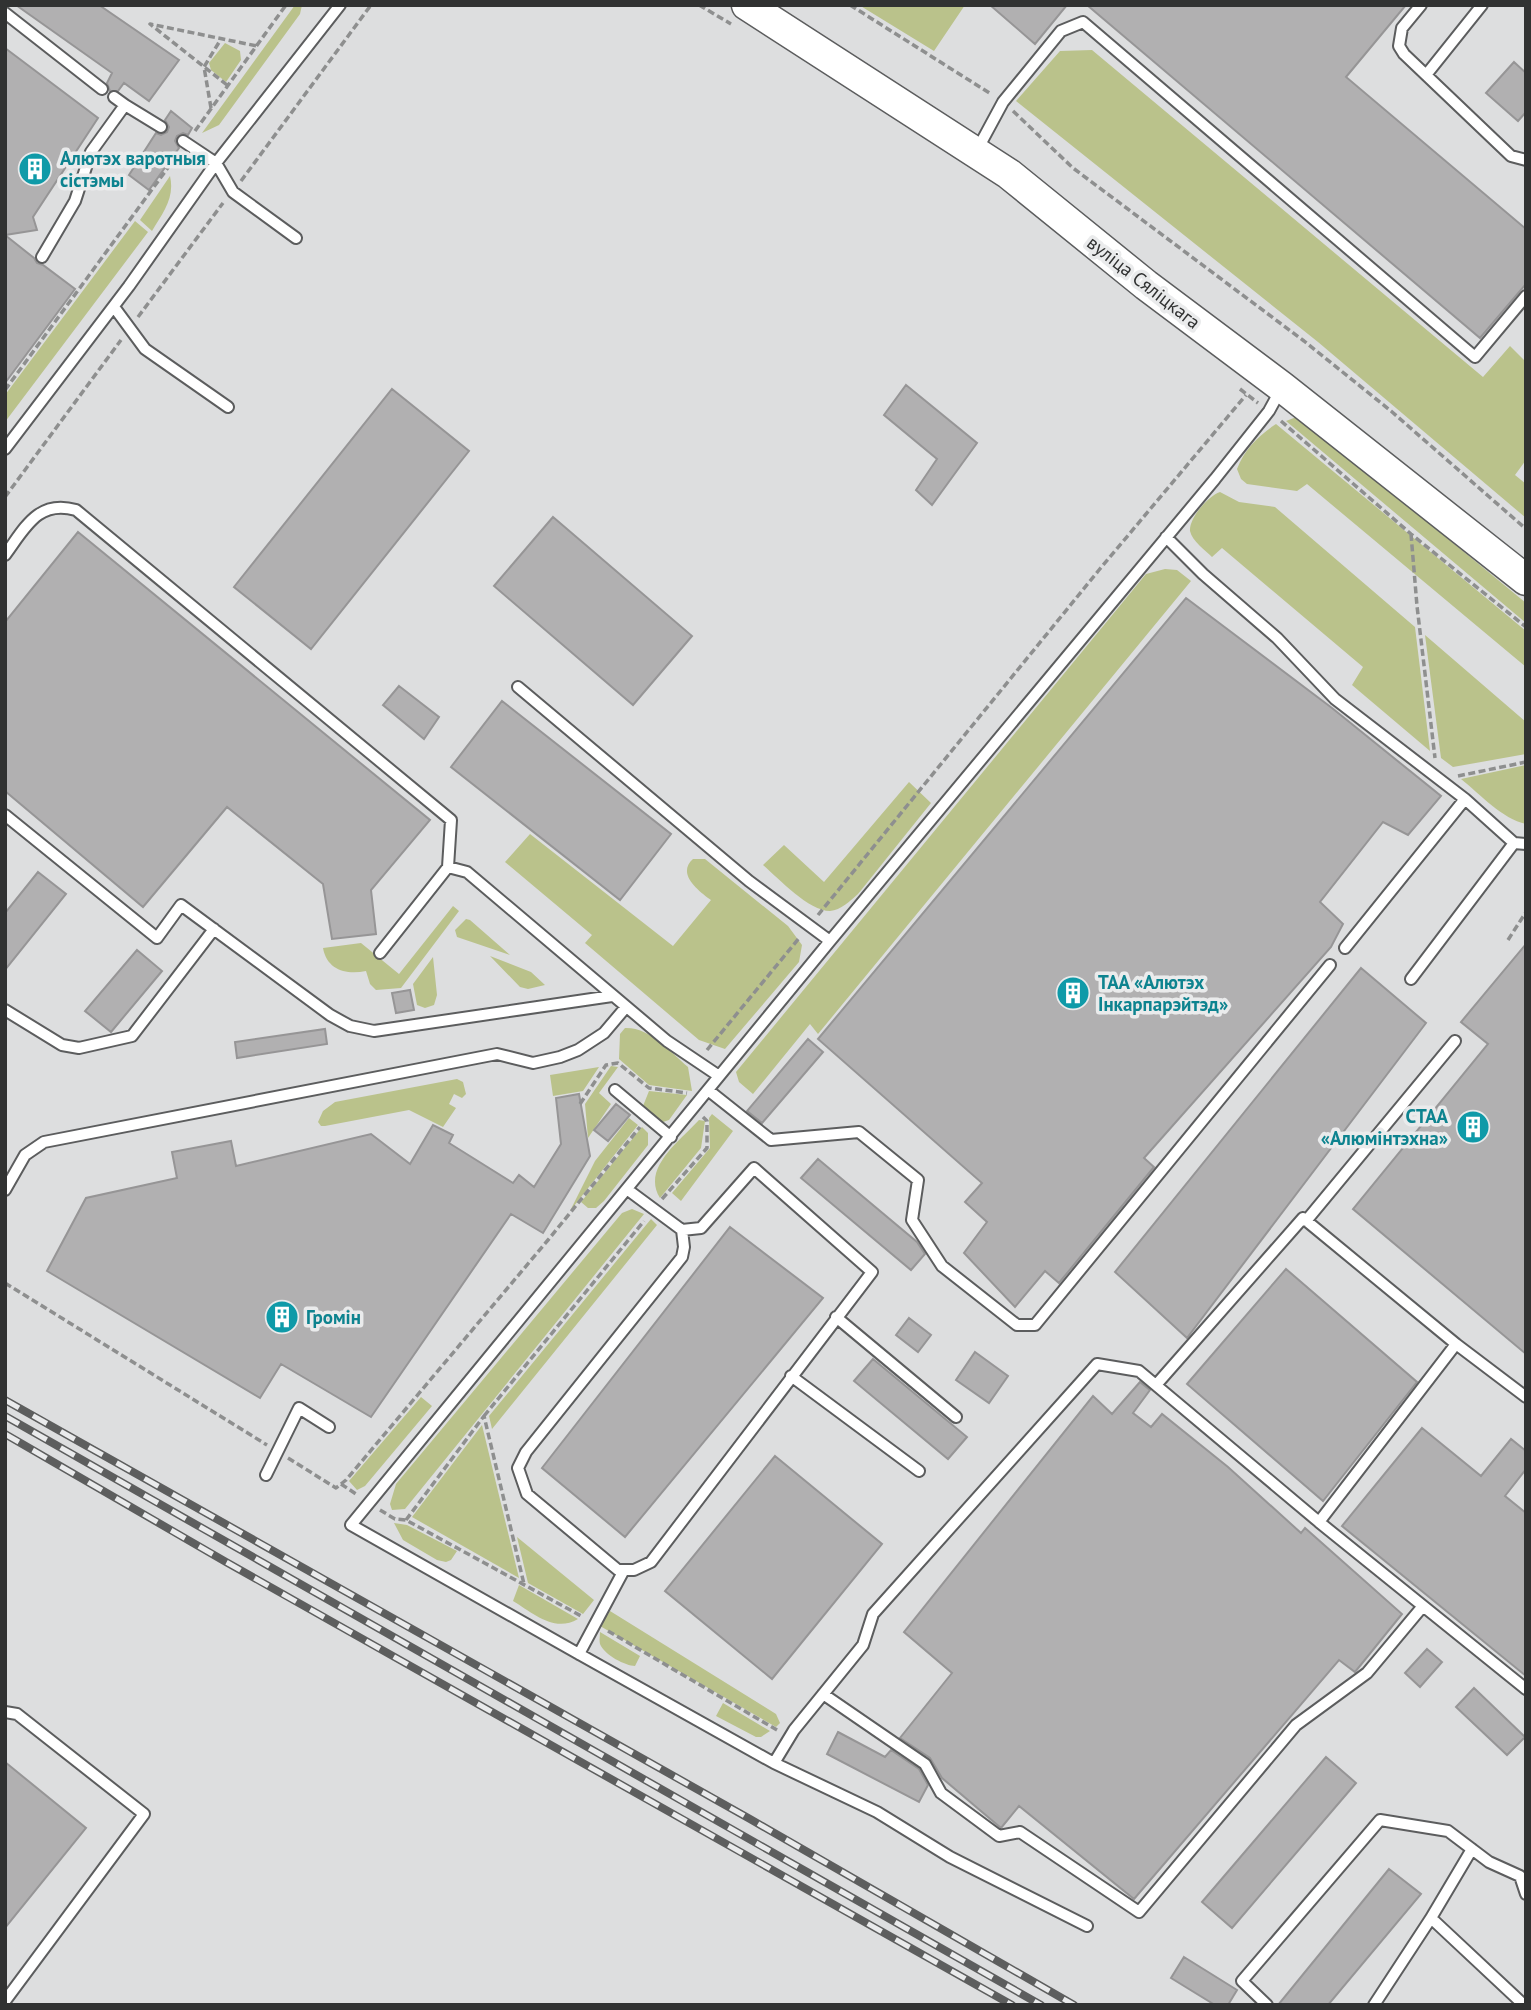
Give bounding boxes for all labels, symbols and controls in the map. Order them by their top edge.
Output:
place label: Алютэх варотныя сістэмы [60,146,206,192]
building icon: Алютэх варотныя сістэмы [16,150,54,188]
street label: вуліца Сяліцкага [1082,230,1206,334]
place label: ТАА «Алютэх Інкарпарэйтэд» [1098,970,1228,1016]
building icon: ТАА «Алютэх Інкарпарэйтэд» [1054,974,1092,1012]
place label: СТАА «Алюмінтэхна» [1321,1104,1449,1150]
building icon: СТАА «Алюмінтэхна» [1454,1108,1492,1146]
building icon: Громін [263,1298,301,1336]
place label: Громін [306,1305,361,1329]

